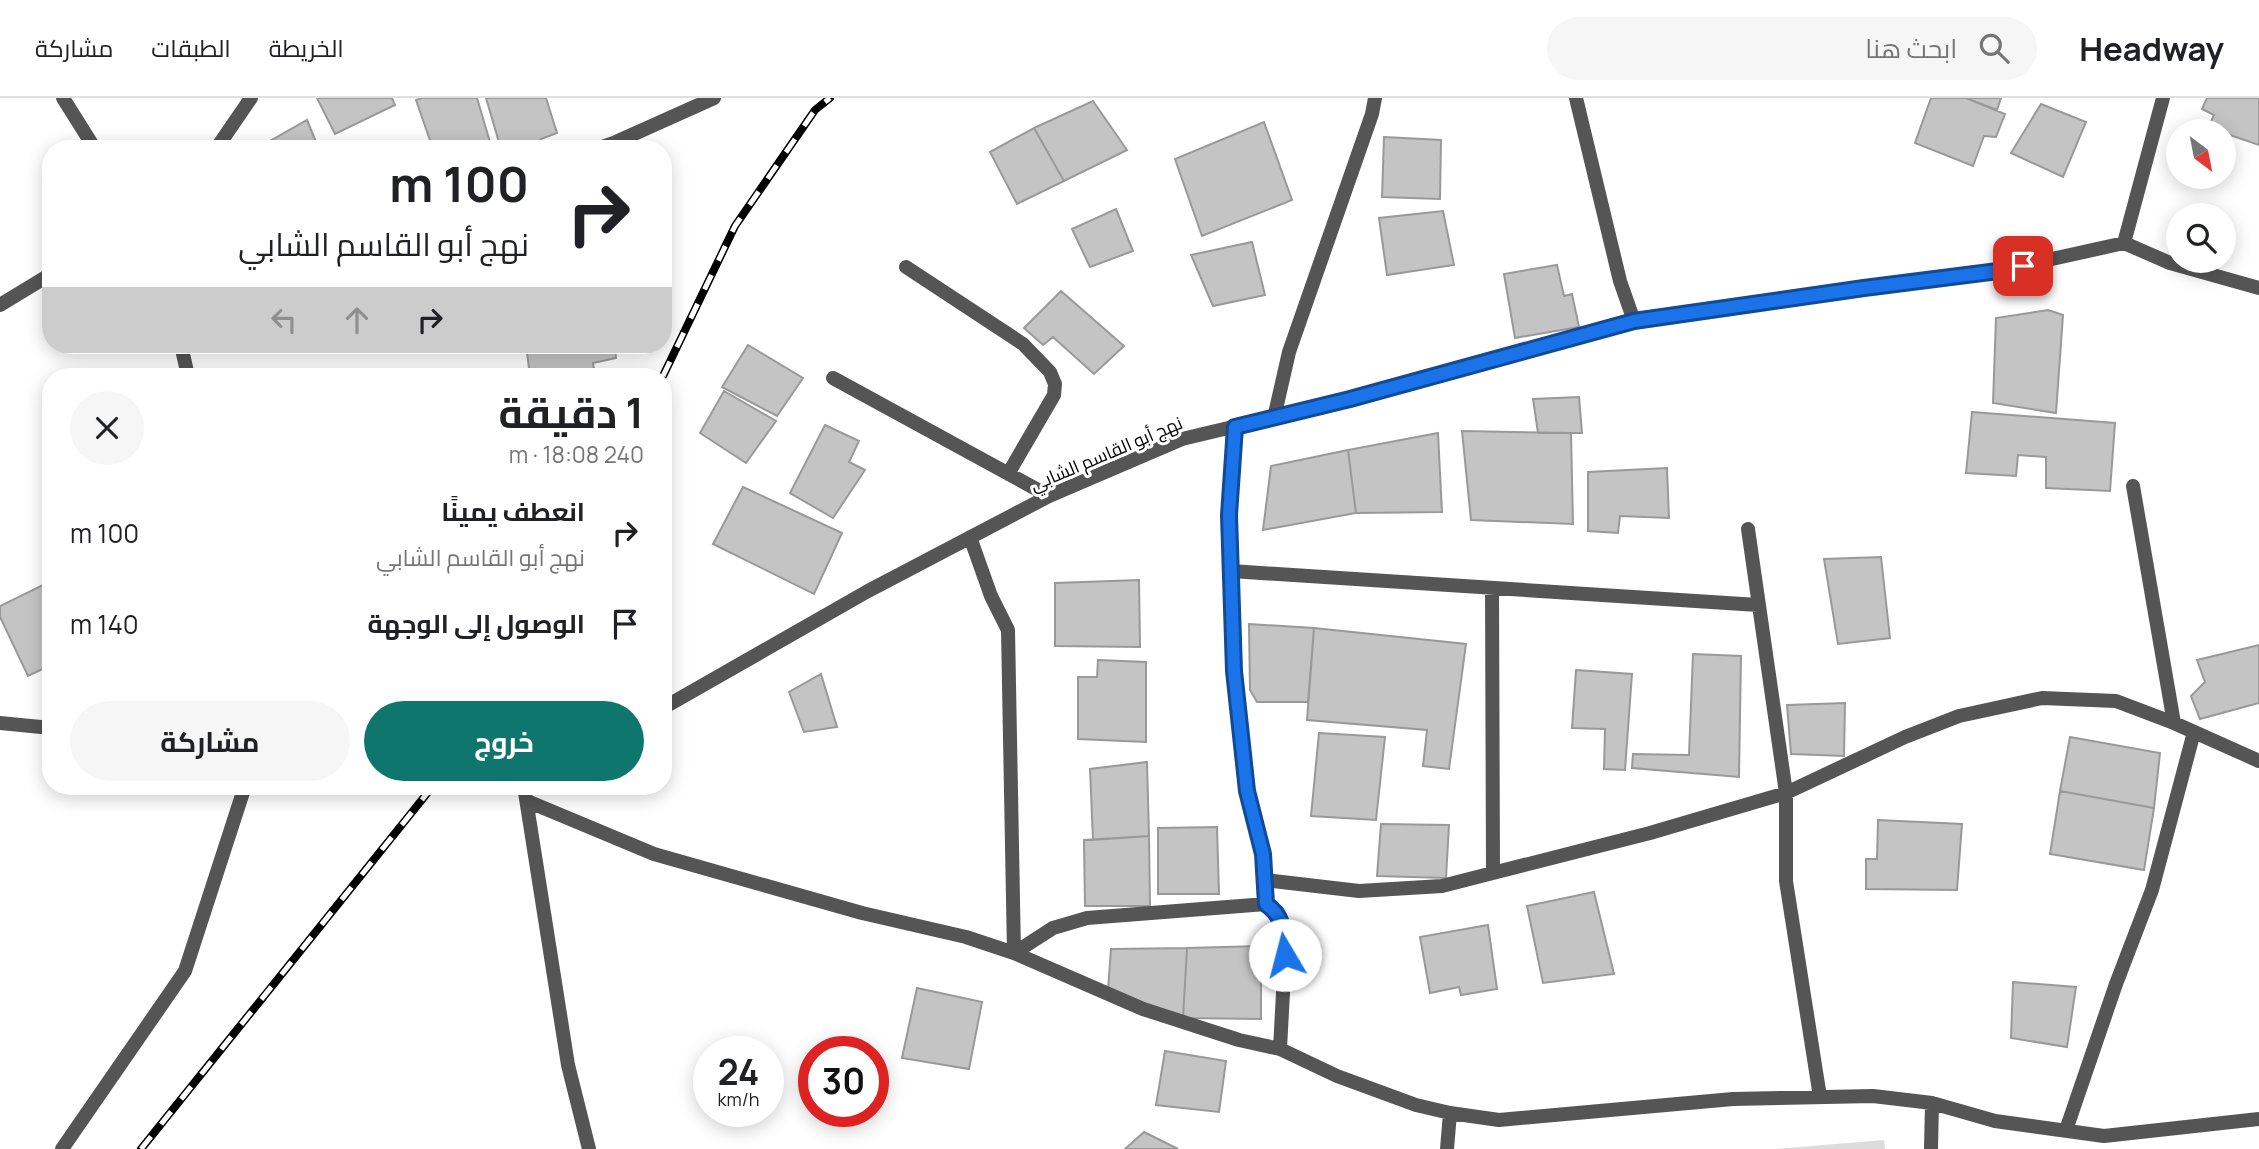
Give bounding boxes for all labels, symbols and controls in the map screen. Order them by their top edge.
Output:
search box [1547,17,2037,80]
text: Headway [2079,26,2224,71]
icon: search [1975,29,2013,67]
text: ابحث هنا [1865,30,1957,66]
text: مشاركة [35,31,113,64]
text: الطبقات [151,31,231,64]
text: الخريطة [269,31,344,64]
north arrow [2166,119,2236,189]
map controls [2166,119,2236,273]
text: 100 m [389,150,529,217]
icon: right [553,168,644,259]
button: search [2166,203,2236,273]
text: نهج أبو القاسم الشابي [238,222,529,266]
pin [1993,236,2053,296]
icon: arrive [2004,247,2042,285]
icon: left [265,301,303,339]
icon: ahead [338,301,376,339]
icon: right [411,301,449,339]
text: 1 دقيقة [498,383,644,441]
button: close [70,391,144,465]
street label: نهج أبو القاسم الشابي [1026,410,1187,499]
text: 240 m · 18:08 [509,438,644,470]
text: انعطف يمينًا [441,493,585,529]
icon: right [606,514,644,552]
text: 100 m [70,515,139,551]
text: نهج أبو القاسم الشابي [376,541,585,573]
text: الوصول إلى الوجهة [367,605,585,641]
icon: arrive [606,605,644,643]
text: 140 m [70,606,139,642]
button: مشاركة [70,701,350,781]
button: خروج [364,701,644,781]
position arrow [1248,918,1322,992]
speed limit sign: 30 [798,1036,889,1127]
text: 24 [718,1048,759,1096]
text: km/h [718,1087,759,1111]

